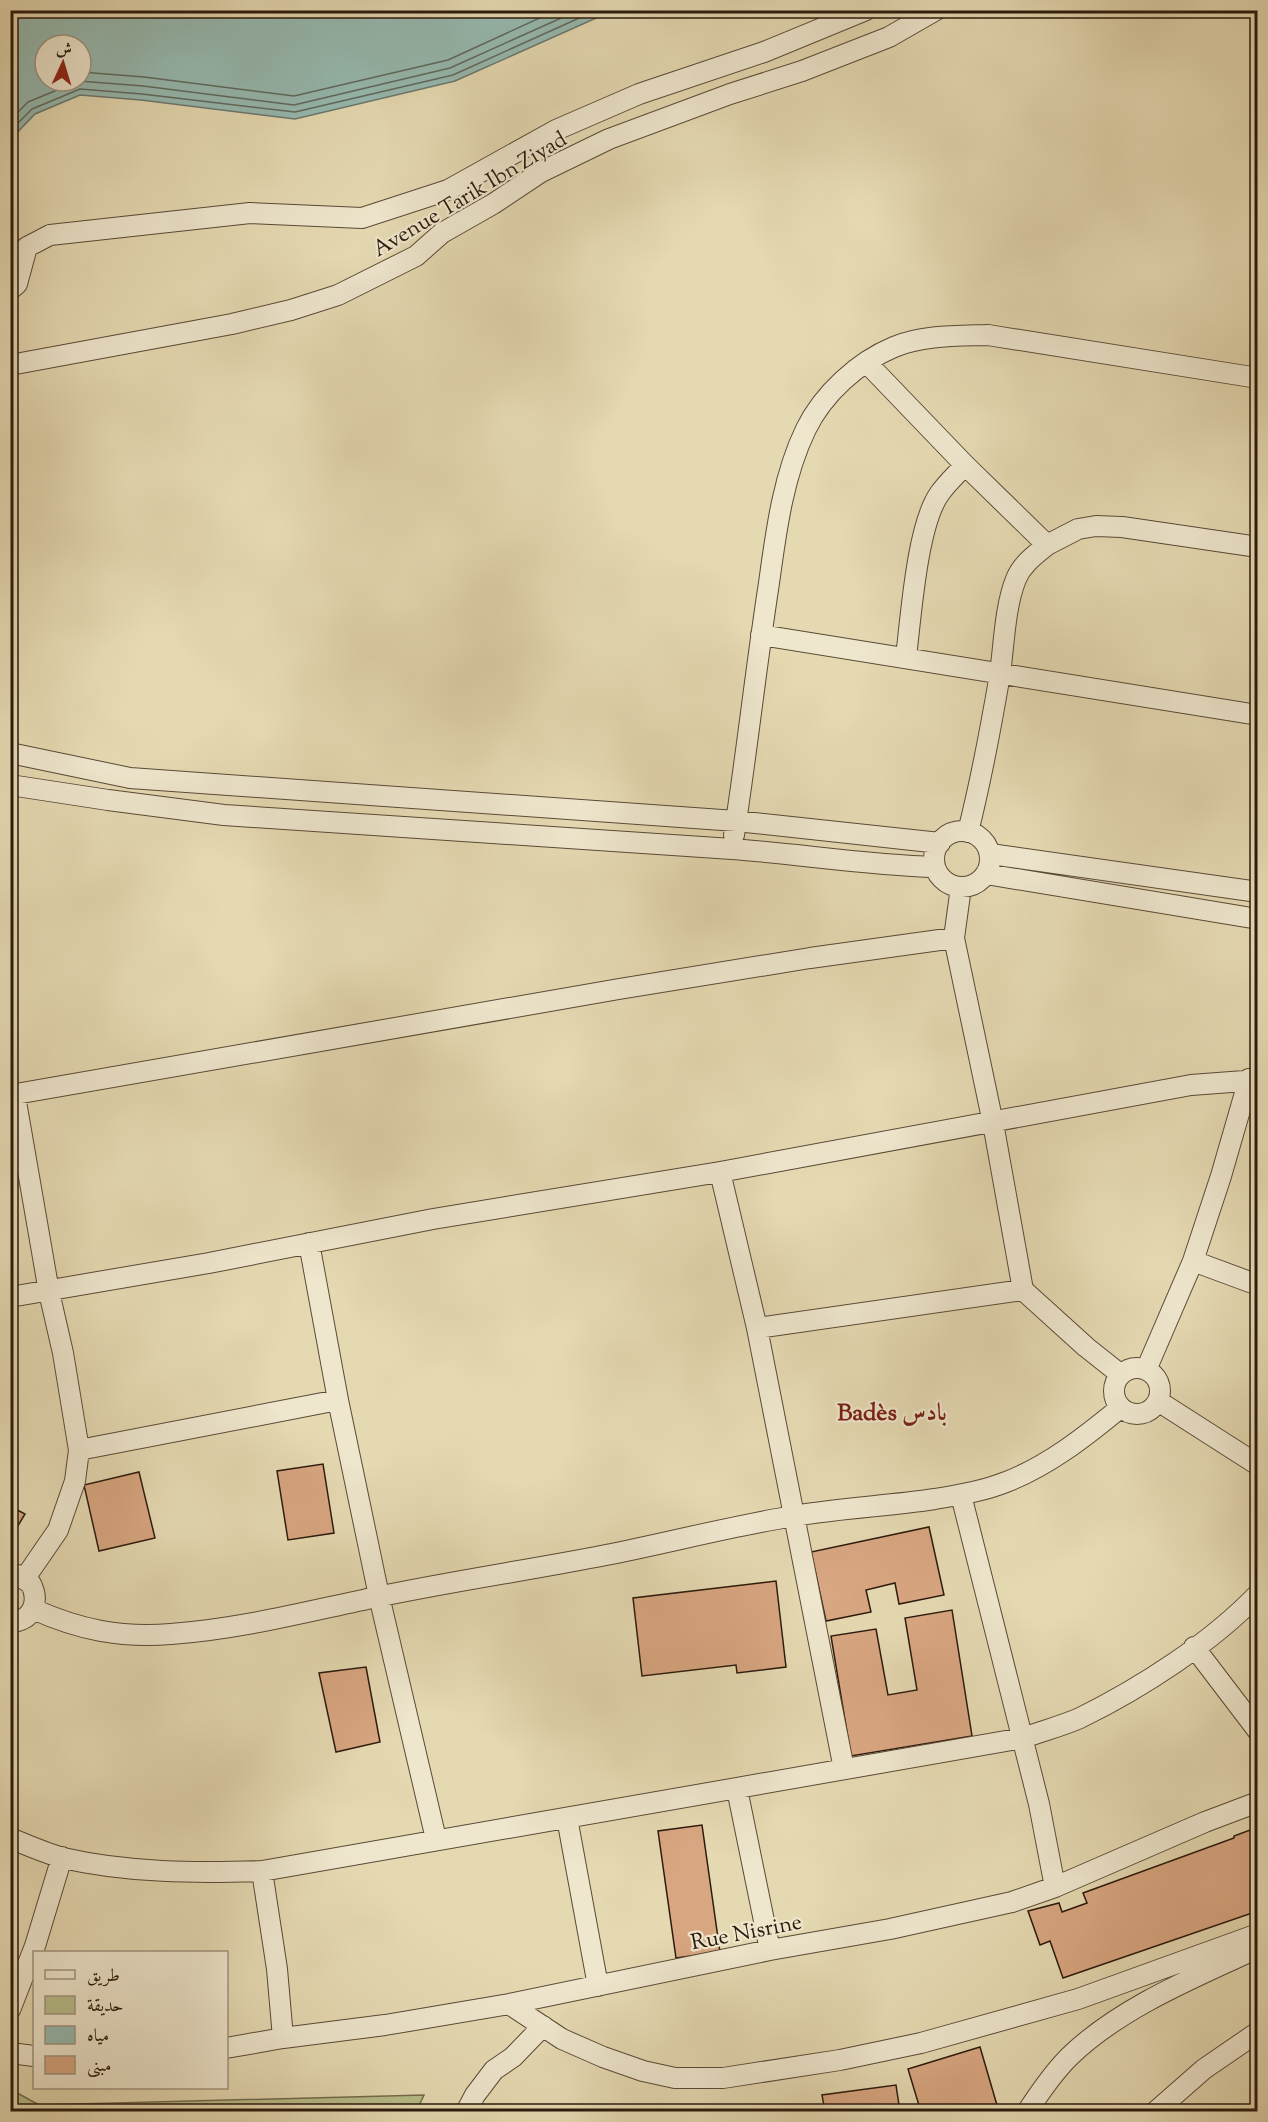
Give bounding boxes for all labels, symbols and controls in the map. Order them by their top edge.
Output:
north arrow [33,33,93,93]
text: ش [55,39,73,63]
street label: Avenue Tarik Ibn Ziyad [367,125,574,266]
district label: Badès بادس [837,1397,947,1431]
street label: Rue Nisrine [688,1907,805,1960]
legend [33,1951,228,2089]
text: طريق [87,1964,120,1990]
text: حديقة [87,1994,123,2020]
text: مياه [87,2024,109,2050]
text: مبنى [87,2054,112,2080]

